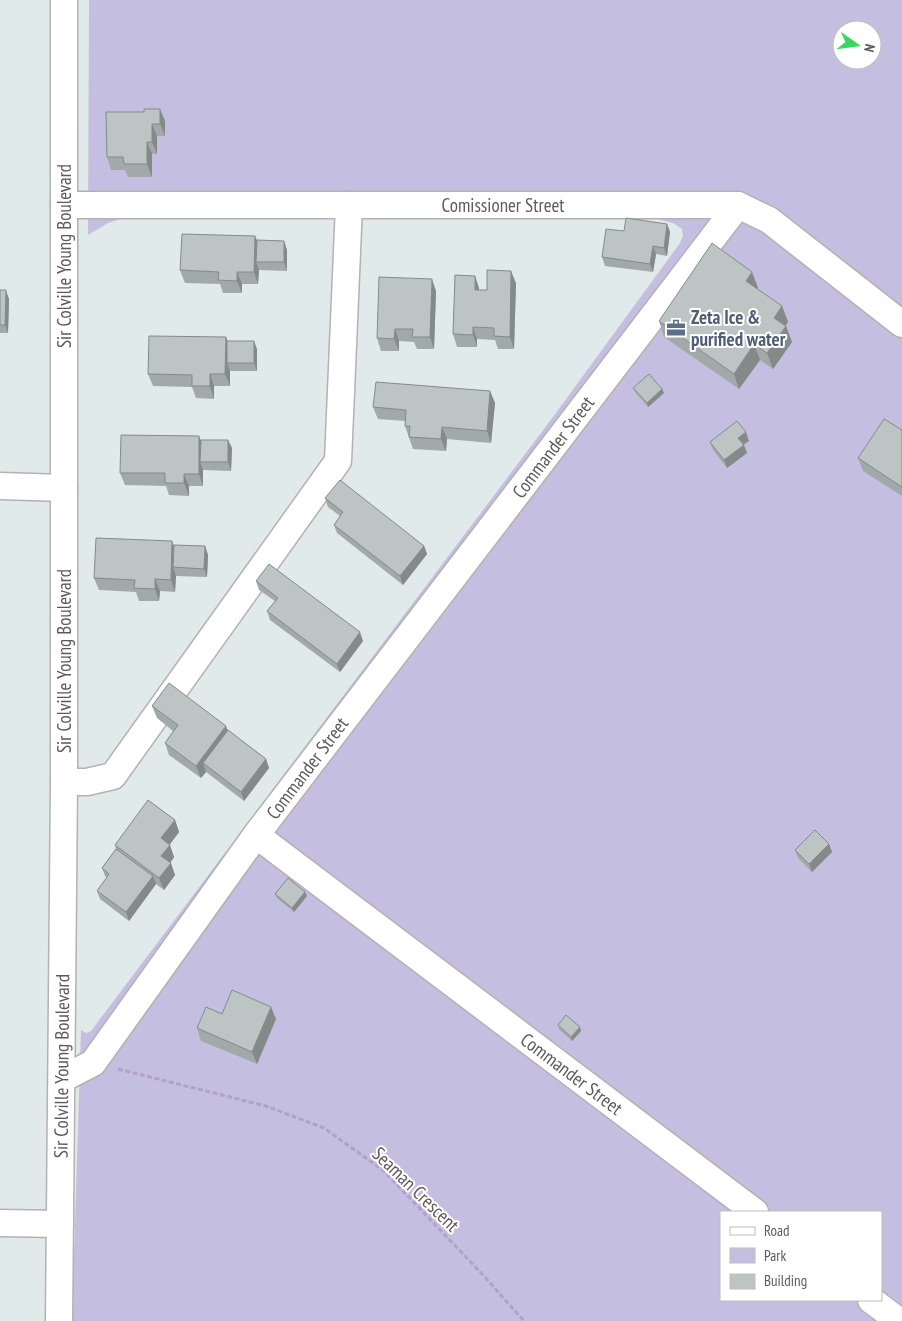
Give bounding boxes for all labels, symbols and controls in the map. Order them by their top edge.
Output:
north arrow [832,20,882,70]
text: N [860,42,879,54]
street label: Sir Colville Young Boulevard [52,164,76,348]
street label: Comissioner Street [442,193,565,217]
place label: Zeta Ice & purified water [691,305,786,351]
office icon: Zeta Ice & purified water [665,317,687,339]
street label: Commander Street [507,391,600,503]
street label: Sir Colville Young Boulevard [52,569,76,753]
street label: Commander Street [261,712,354,824]
street label: Sir Colville Young Boulevard [49,974,74,1158]
street label: Commander Street [516,1027,628,1120]
street label: Seaman Crescent [367,1142,465,1237]
legend [720,1211,882,1301]
text: Road [764,1221,790,1240]
text: Park [764,1246,786,1265]
text: Building [764,1271,807,1290]

